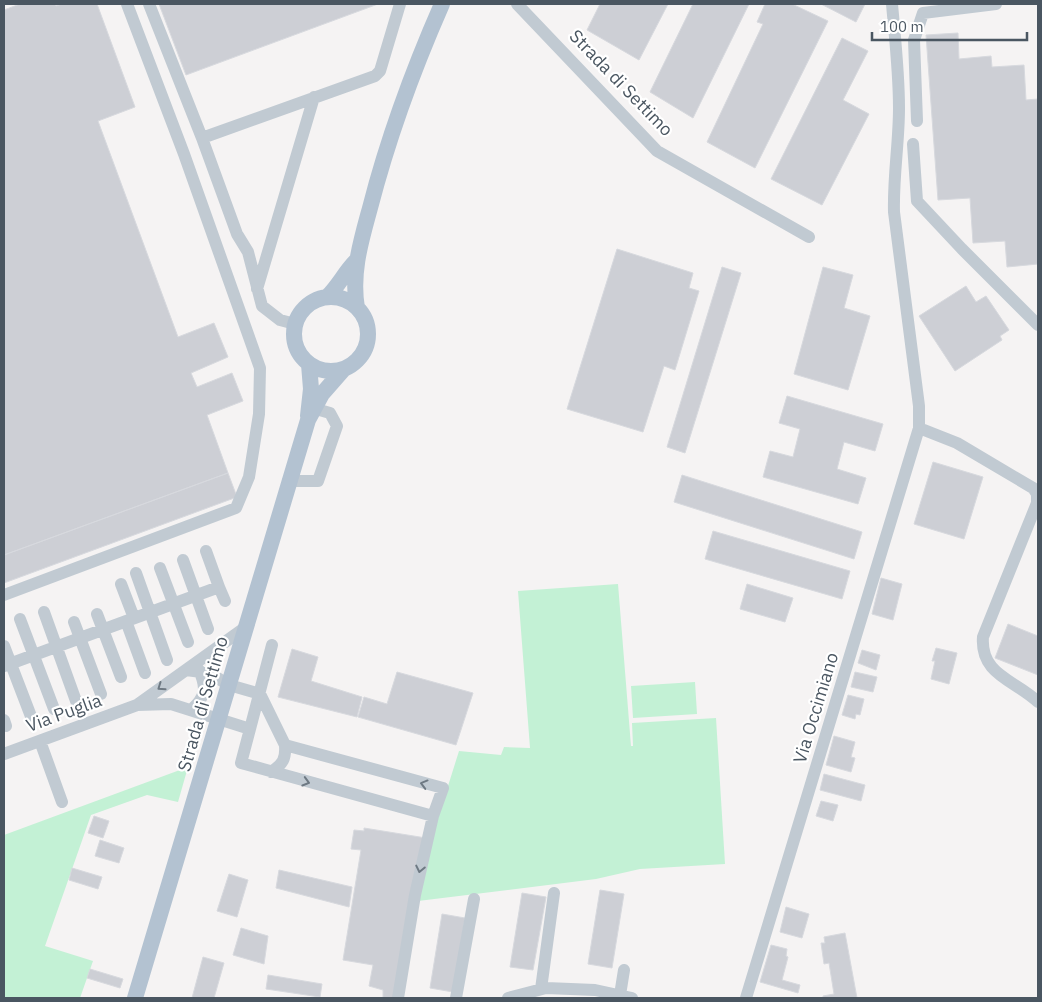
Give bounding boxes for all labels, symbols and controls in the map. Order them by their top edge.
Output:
scale bar [872,10,1027,42]
text: 100 m [880,17,924,36]
street label: Strada di Settimo [565,24,678,141]
street label: Strada di Settimo [172,634,233,774]
street label: Via Occimiano [788,650,843,766]
one-way arrow [157,681,167,690]
street label: Via Puglia [23,688,105,737]
one-way arrow [302,776,310,786]
one-way arrow [421,779,429,789]
one-way arrow [416,865,426,874]

